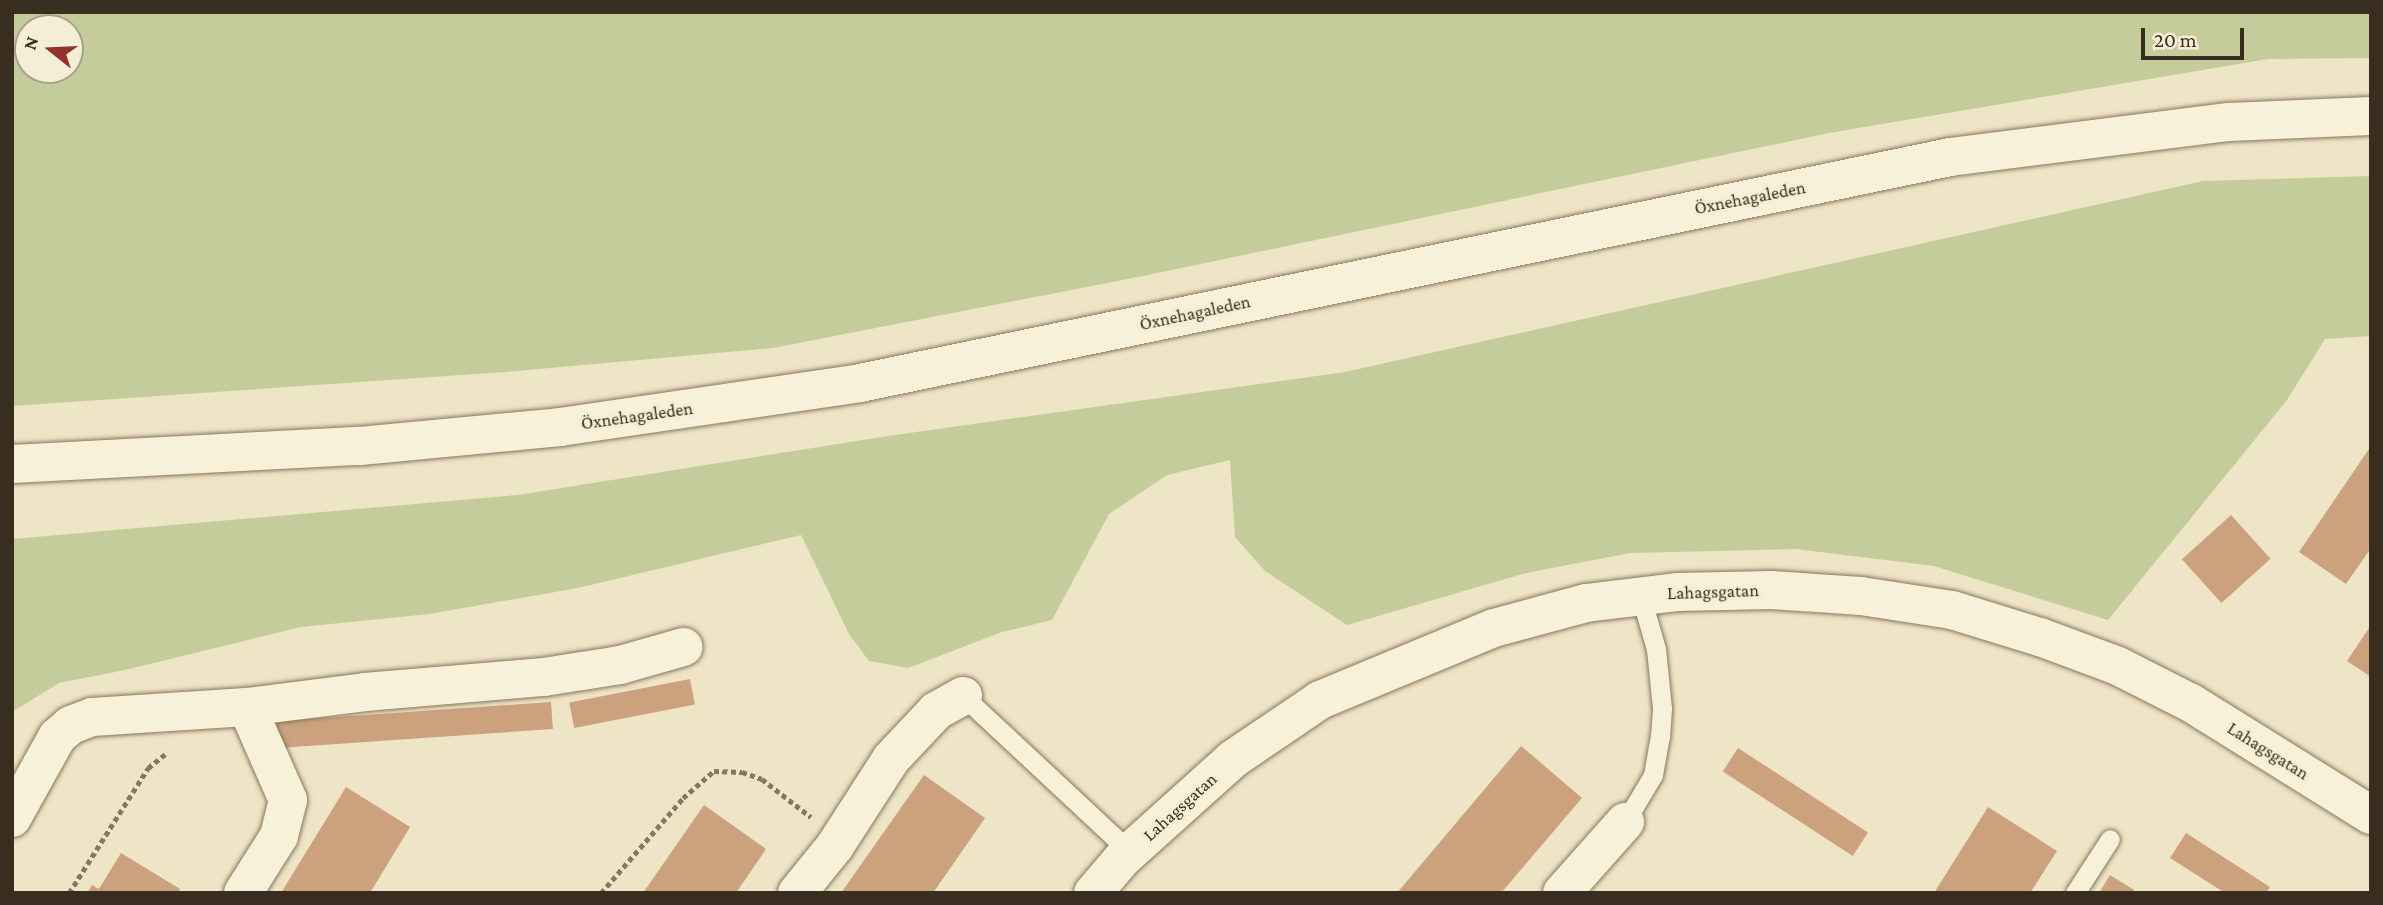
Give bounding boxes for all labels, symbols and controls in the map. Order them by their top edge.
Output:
north arrow [14,14,84,84]
scale bar [2145,14,2248,58]
text: 20 m [2154,28,2197,52]
text: N [18,34,42,52]
street label: Öxnehagaleden [1693,177,1807,219]
street label: Öxnehagaleden [1138,291,1252,335]
street label: Öxnehagaleden [580,397,694,435]
street label: Lahagsgatan [1667,580,1759,604]
street label: Lahagsgatan [2223,718,2313,784]
street label: Lahagsgatan [1139,768,1221,846]

